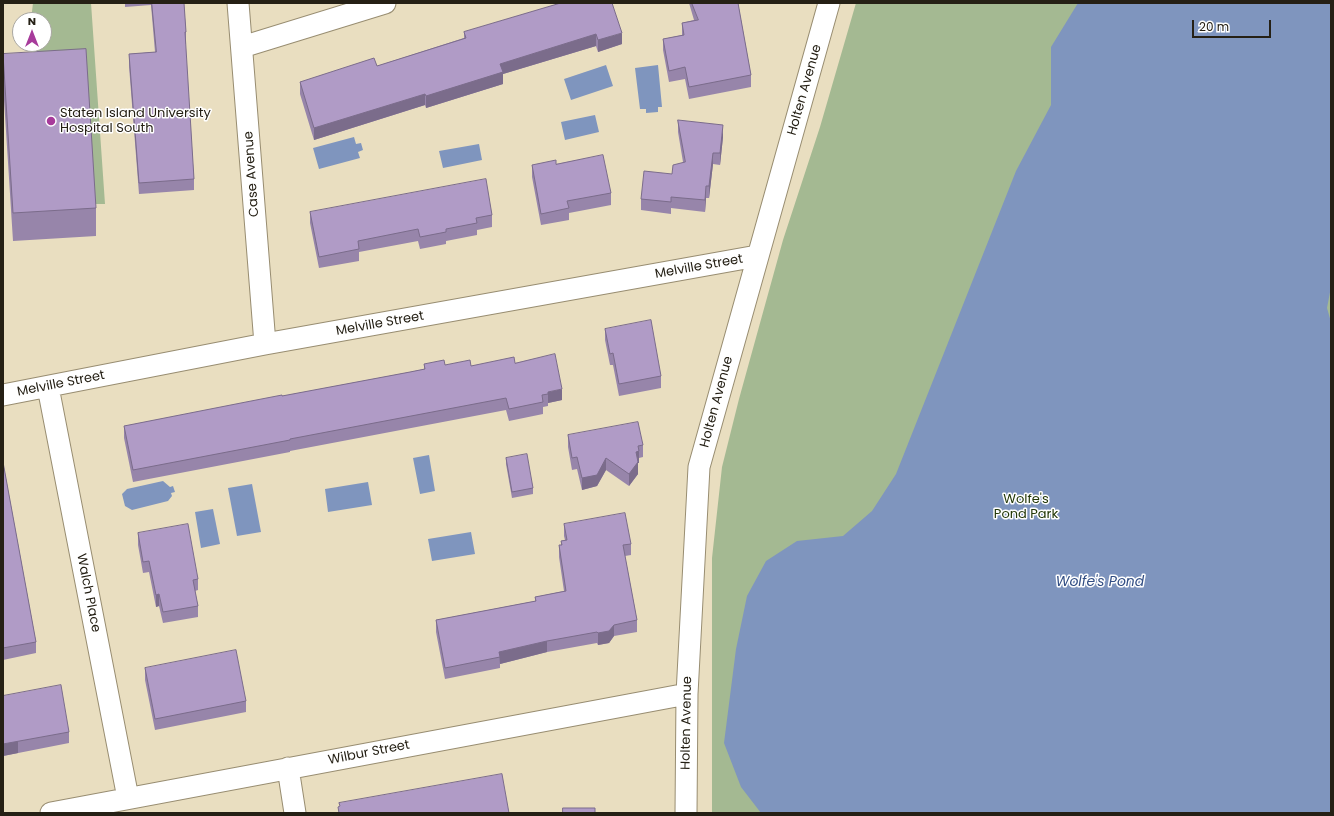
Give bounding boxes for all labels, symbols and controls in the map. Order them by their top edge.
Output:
north arrow [12,12,52,52]
scale bar [1194,12,1273,38]
text: N [28,13,36,29]
text: 20 m [1199,18,1229,35]
street label: Holten Avenue [785,43,825,137]
place label: Staten Island University Hospital South [60,106,211,137]
marker: Staten Island University Hospital South [45,115,57,127]
street label: Case Avenue [241,131,263,217]
street label: Melville Street [654,252,744,282]
street label: Melville Street [335,309,425,339]
street label: Holten Avenue [697,355,737,449]
street label: Melville Street [16,368,106,400]
park label: Wolfe's Pond Park [994,492,1058,523]
street label: Walch Place [73,552,103,634]
water label: Wolfe's Pond [1056,574,1144,590]
street label: Holten Avenue [678,676,696,770]
street label: Wilbur Street [327,737,411,769]

